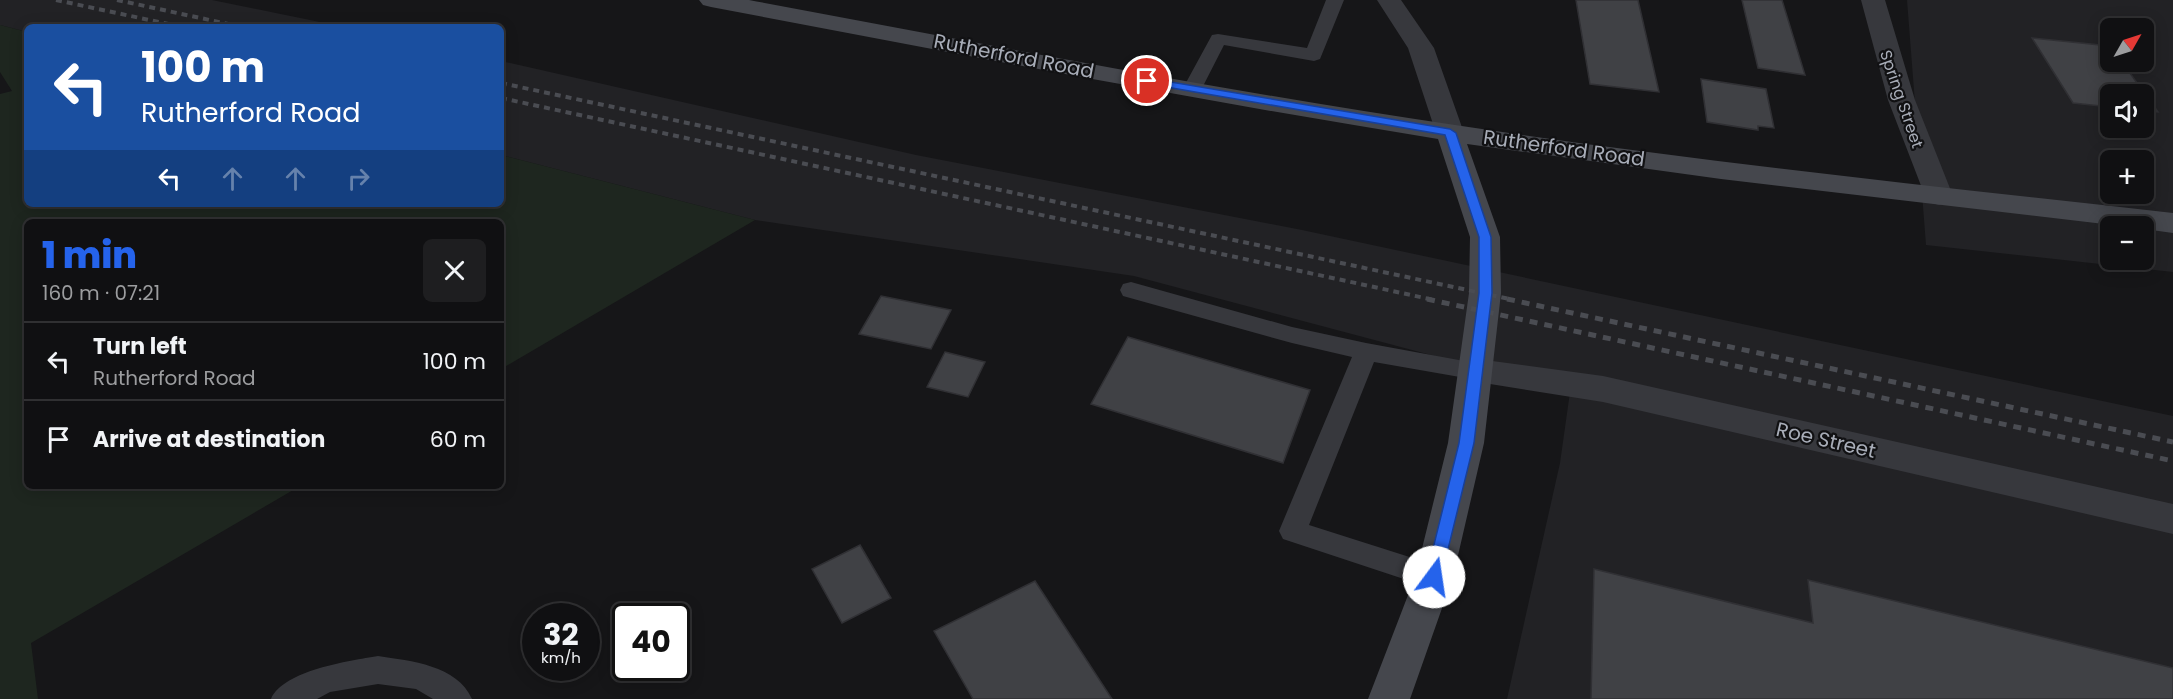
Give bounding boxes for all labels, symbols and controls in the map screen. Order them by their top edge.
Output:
north arrow [2100,18,2154,72]
map controls [2100,18,2154,270]
street label: Rutherford Road [932,27,1096,85]
text: 100 m [141,38,265,97]
street label: Spring Street [1874,47,1929,151]
icon: left [42,48,120,126]
pin [1121,55,1172,106]
icon: arrive [1130,64,1163,97]
button: sound [2100,84,2154,138]
text: Rutherford Road [141,94,361,131]
street label: Rutherford Road [1482,123,1646,173]
button: + [2100,150,2154,204]
icon: left [153,162,186,195]
icon: ahead [216,162,249,195]
icon: ahead [279,162,312,195]
icon: right [342,162,375,195]
button: − [2100,216,2154,270]
text: 1 min [42,230,137,281]
button: close [423,239,486,302]
text: 160 m · 07:21 [42,279,160,307]
text: Turn left [93,331,187,362]
icon: left [42,345,75,378]
text: 100 m [423,346,486,377]
text: Rutherford Road [93,364,256,392]
street label: Roe Street [1774,415,1878,465]
icon: arrive [42,423,75,456]
text: Arrive at destination [93,424,325,455]
text: 60 m [430,424,486,455]
position arrow [1402,545,1466,609]
speed limit sign: 40 [612,603,690,681]
text: 32 [543,613,579,656]
text: km/h [541,647,581,668]

